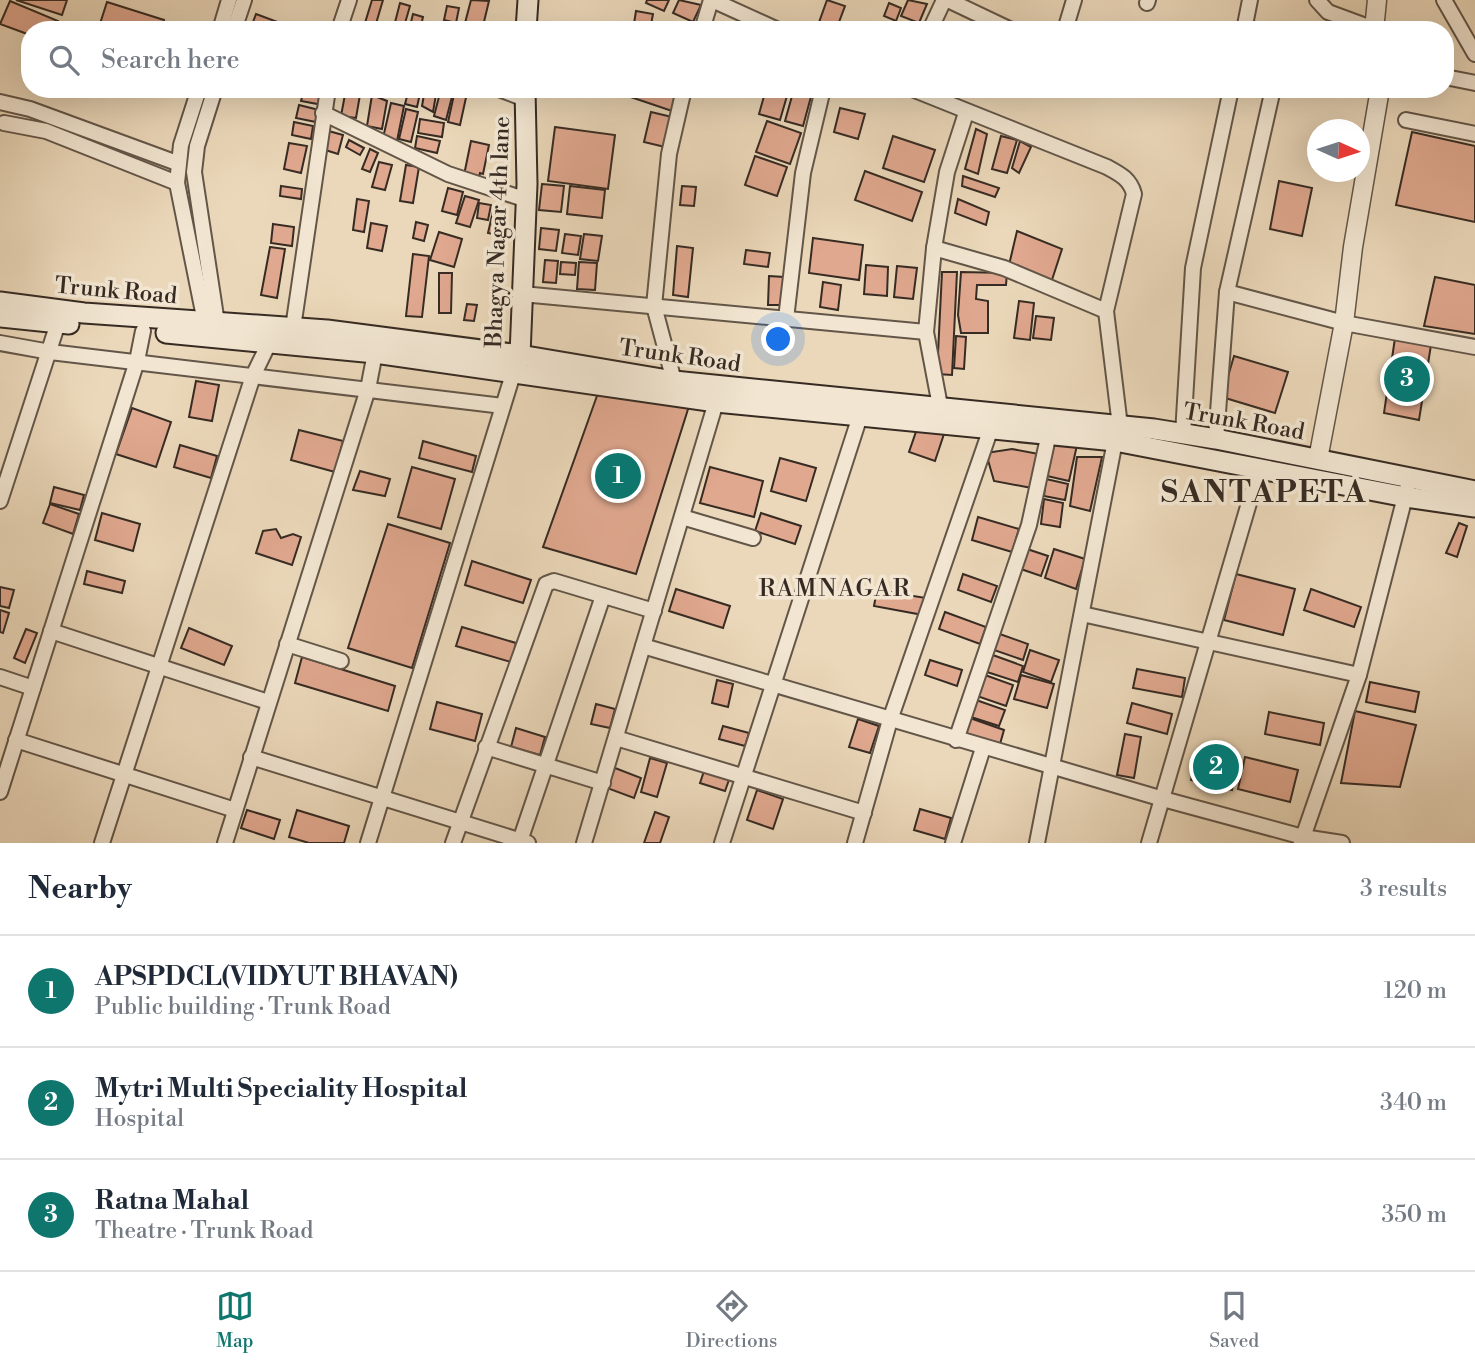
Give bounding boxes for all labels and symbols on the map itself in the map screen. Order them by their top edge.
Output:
street label: Bhagya Nagar 4th lane [480,116,516,349]
north arrow [1307,119,1370,182]
street label: Trunk Road [54,272,178,310]
your location [761,322,795,356]
street label: Trunk Road [617,334,743,378]
pin: 3 [1384,353,1430,405]
street label: Trunk Road [1181,398,1307,446]
pin: 1 [595,450,641,502]
district label: SANTAPETA [1161,474,1367,512]
district label: RAMNAGAR [759,574,911,604]
pin: 2 [1193,741,1239,793]

